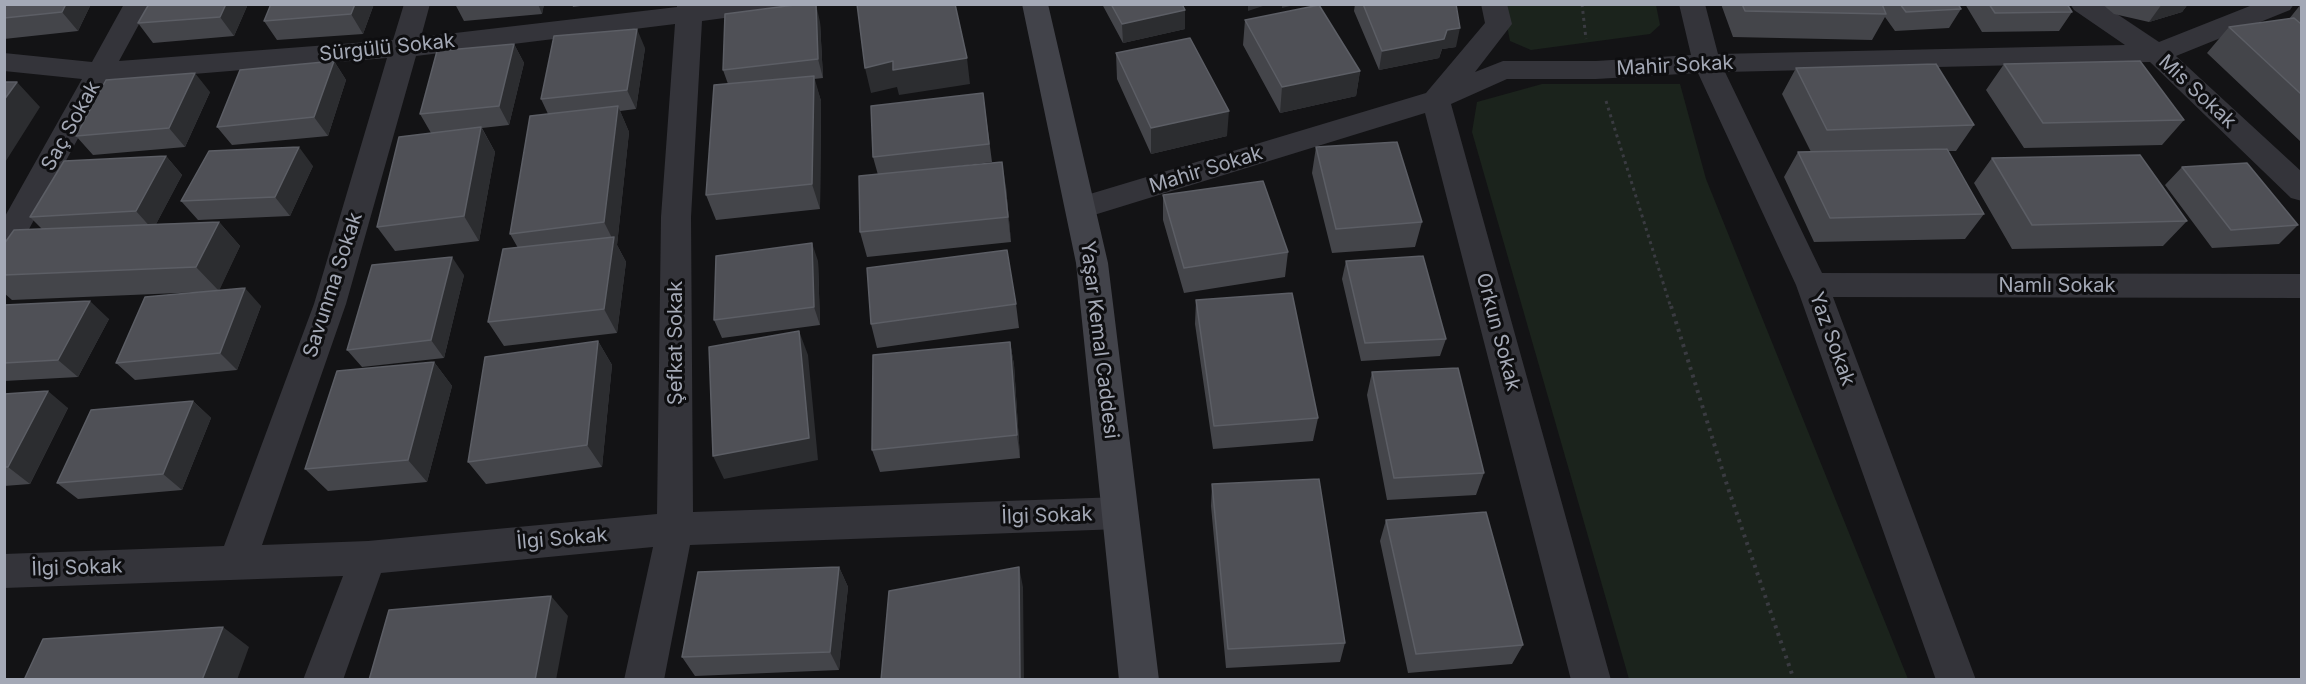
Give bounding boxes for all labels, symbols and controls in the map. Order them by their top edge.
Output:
street label: Sürgülü Sokak [318,29,456,67]
street label: Mis Sokak [2153,50,2241,134]
street label: Mahir Sokak [1616,51,1734,81]
street label: Saç Sokak [36,77,106,175]
street label: Mahir Sokak [1146,141,1266,199]
street label: Savunma Sokak [298,209,368,361]
street label: Yaşar Kemal Caddesi [1075,240,1123,440]
street label: Orkun Sokak [1471,270,1525,394]
street label: Namlı Sokak [1998,274,2116,298]
street label: Şefkat Sokak [664,281,688,405]
street label: Yaz Sokak [1804,289,1860,389]
street label: İlgi Sokak [1001,502,1093,530]
street label: İlgi Sokak [516,523,608,555]
street label: İlgi Sokak [31,554,123,582]

